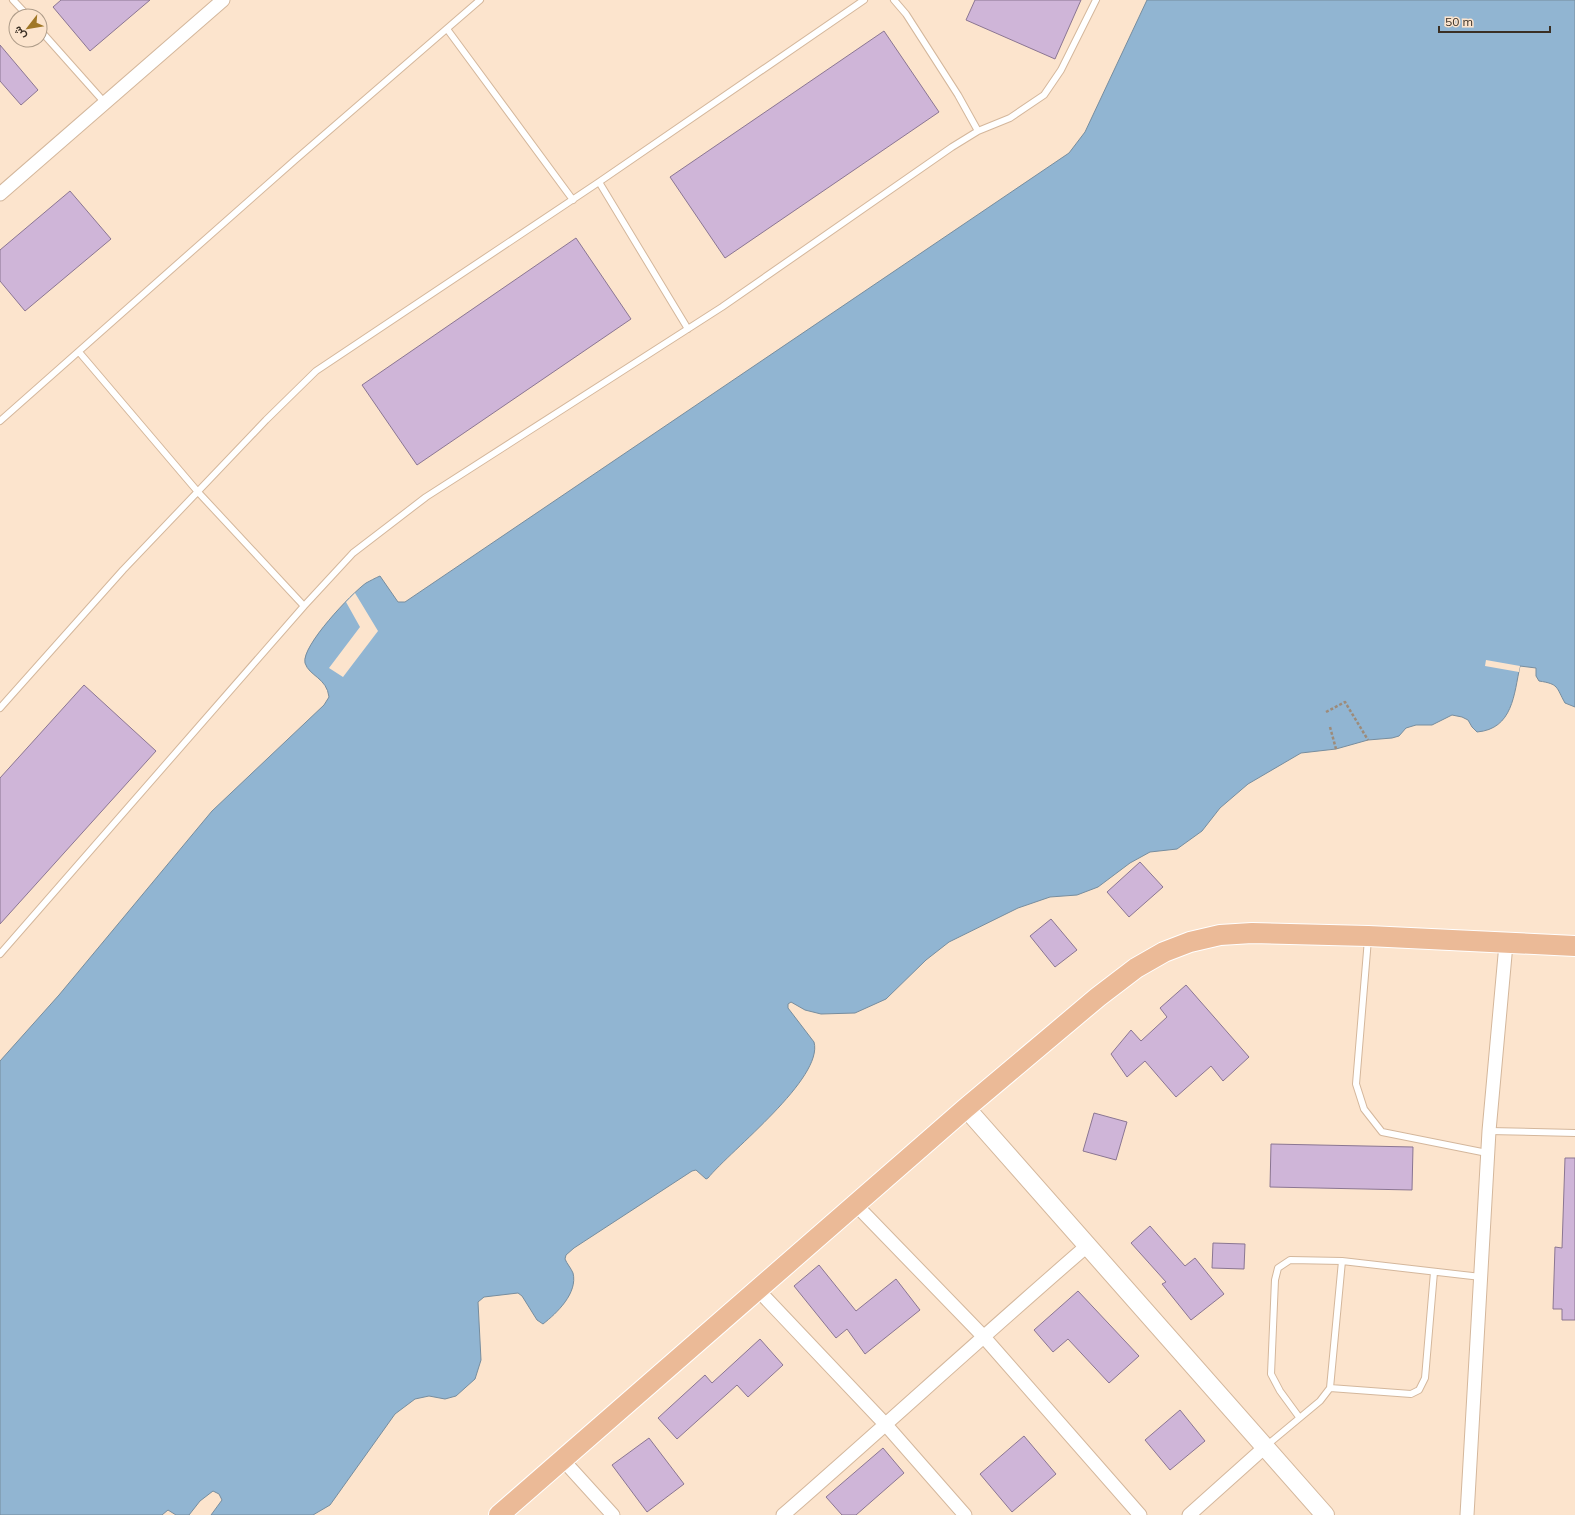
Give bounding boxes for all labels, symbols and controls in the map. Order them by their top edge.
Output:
north arrow [8,8,48,48]
scale bar [1439,8,1550,34]
text: 50 m [1445,14,1473,29]
text: ش [10,24,29,42]

